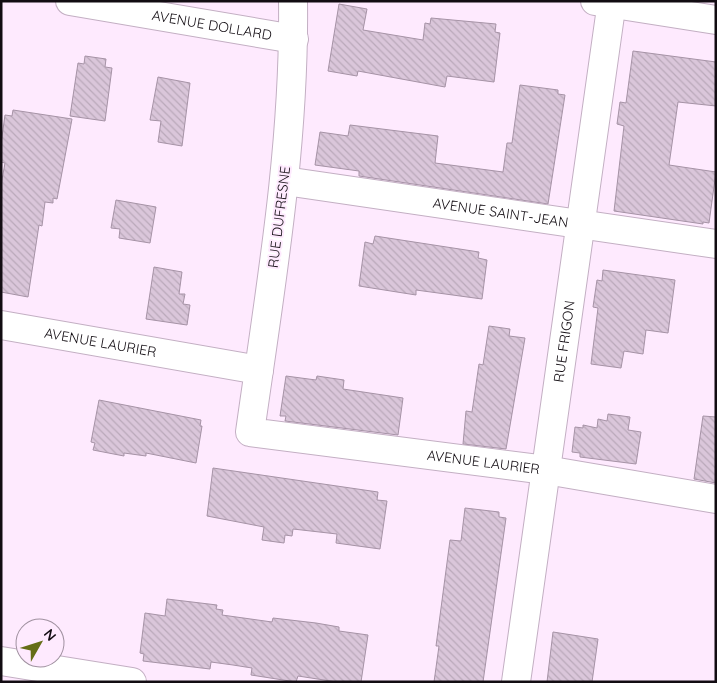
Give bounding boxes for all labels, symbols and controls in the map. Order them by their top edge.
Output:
street label: AVENUE DOLLARD [151,6,273,44]
street label: RUE DUFRESNE [264,165,294,269]
street label: AVENUE SAINT-JEAN [432,194,570,231]
street label: RUE FRIGON [549,299,579,384]
street label: AVENUE LAURIER [43,324,158,361]
street label: AVENUE LAURIER [426,446,541,478]
north arrow [15,618,65,668]
text: N [40,625,60,644]

